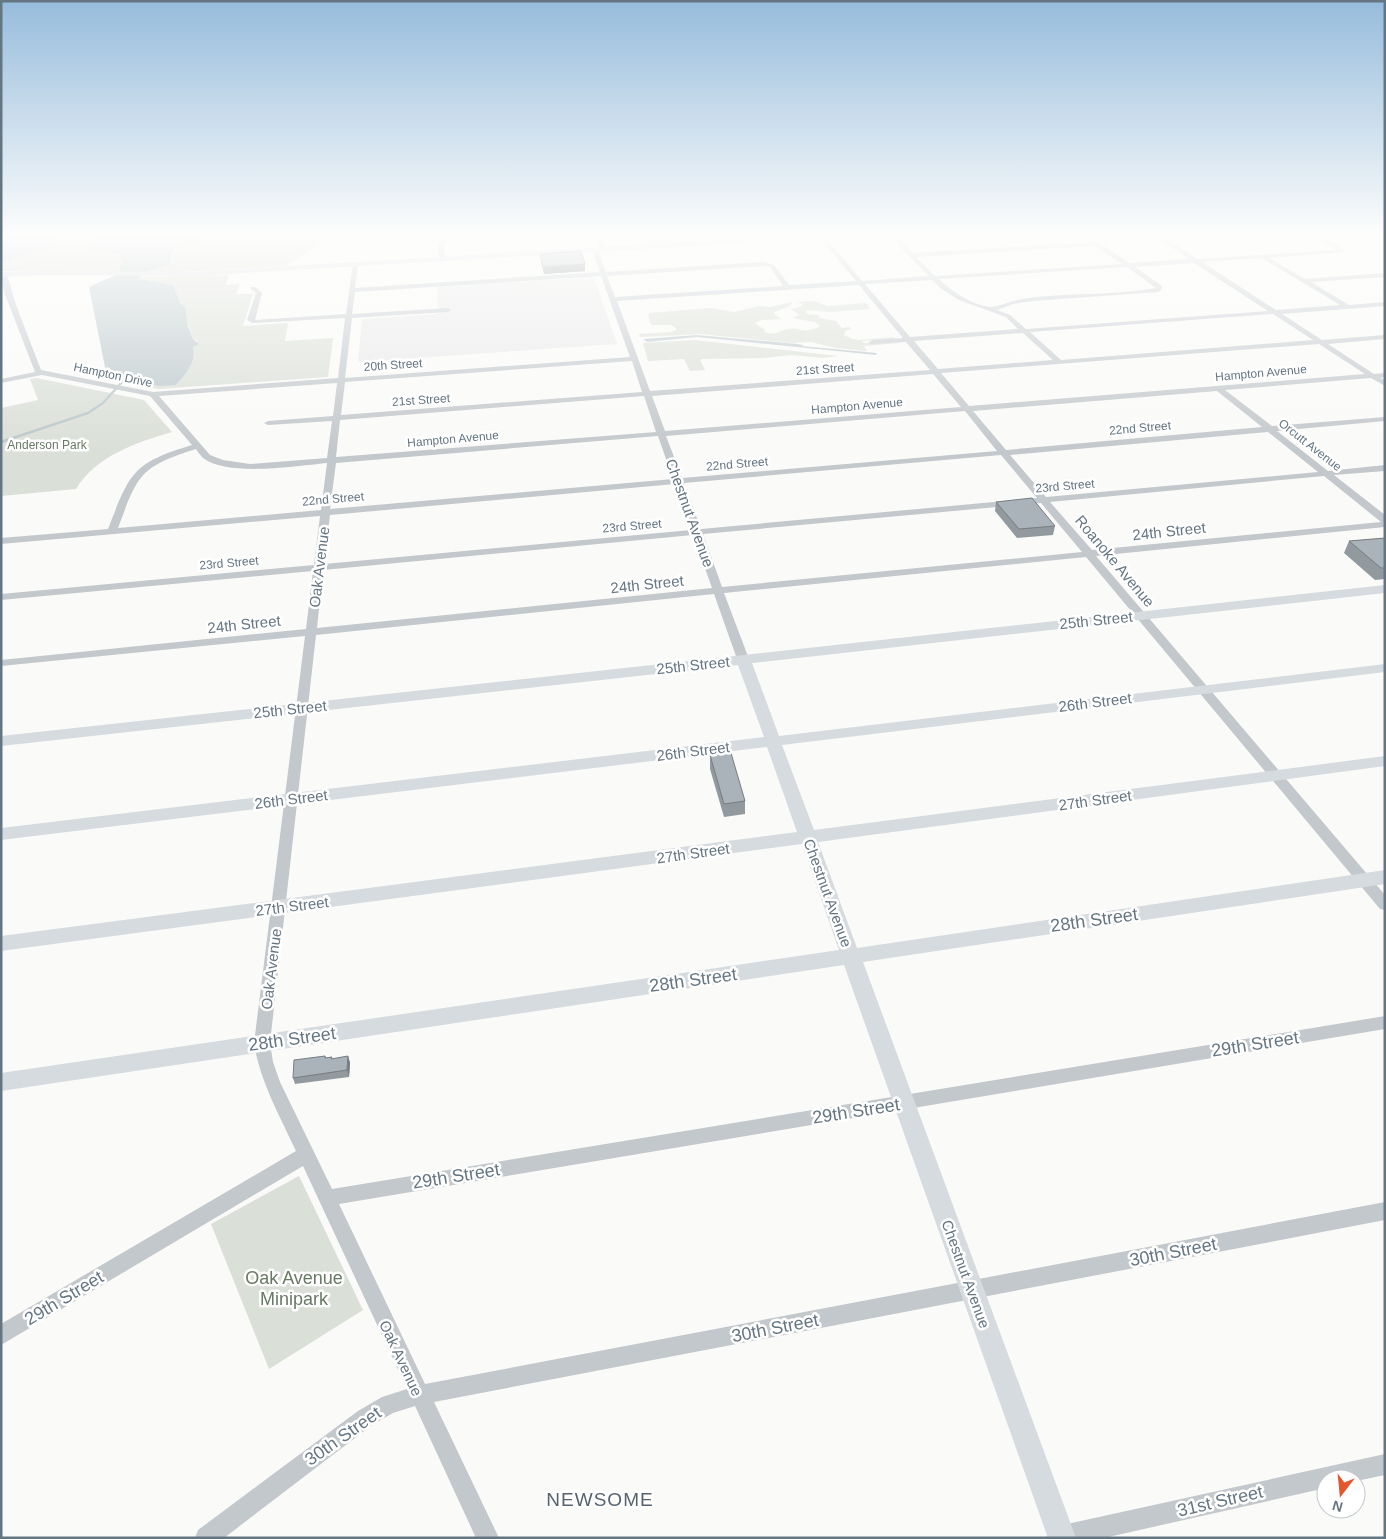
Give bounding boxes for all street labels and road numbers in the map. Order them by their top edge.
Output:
street label: 20th Street [363,356,423,374]
street label: Hampton Drive [72,360,154,390]
street label: 21st Street [796,360,855,378]
street label: Hampton Avenue [1215,362,1308,384]
street label: 21st Street [392,391,451,409]
street label: Hampton Avenue [811,395,904,417]
street label: Orcutt Avenue [1276,416,1344,474]
street label: 22nd Street [1108,418,1172,438]
street label: Hampton Avenue [407,428,500,450]
street label: 22nd Street [705,454,769,474]
street label: Chestnut Avenue [663,457,717,569]
street label: 23rd Street [1035,476,1096,496]
street label: 22nd Street [301,489,365,509]
street label: Roanoke Avenue [1072,512,1158,610]
street label: 23rd Street [602,516,663,536]
street label: 24th Street [1132,519,1207,543]
street label: Oak Avenue [306,526,332,608]
street label: 23rd Street [199,553,260,573]
street label: 24th Street [610,572,685,596]
street label: 25th Street [1059,608,1134,632]
street label: 24th Street [207,612,282,636]
street label: 25th Street [656,653,731,677]
street label: 26th Street [1058,689,1133,715]
street label: 25th Street [253,697,328,721]
street label: 26th Street [656,738,731,764]
street label: 26th Street [254,786,329,812]
street label: 27th Street [1057,786,1133,814]
street label: Chestnut Avenue [801,837,855,949]
street label: 27th Street [655,839,731,867]
street label: 27th Street [255,893,330,919]
street label: 28th Street [1049,904,1139,936]
street label: Oak Avenue [258,928,284,1010]
street label: 28th Street [648,964,738,996]
street label: 28th Street [247,1023,337,1055]
street label: 29th Street [1210,1027,1300,1061]
street label: 29th Street [811,1094,901,1128]
street label: 29th Street [411,1159,501,1193]
street label: Chestnut Avenue [939,1218,993,1330]
street label: 30th Street [1128,1234,1218,1270]
street label: 29th Street [21,1267,107,1329]
street label: 30th Street [730,1310,820,1346]
street label: Oak Avenue [376,1317,426,1399]
street label: 30th Street [301,1403,385,1469]
street label: 31st Street [1175,1481,1265,1521]

